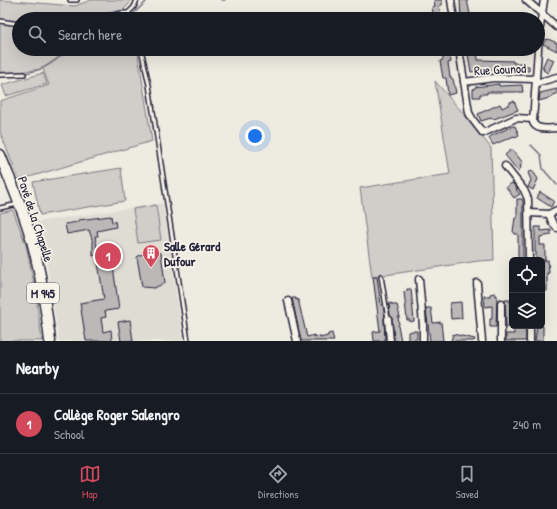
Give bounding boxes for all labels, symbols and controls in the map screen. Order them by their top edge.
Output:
search box [12,12,545,56]
icon: search [26,23,48,45]
text: Search here [58,24,122,45]
street label: Rue Gounod [473,59,527,79]
your location [245,126,265,146]
street label: Pavé de la Chapelle [14,174,58,264]
place label: Salle Gérard Dufour [164,237,221,270]
pin: 1 [95,241,121,271]
building icon: Salle Gérard Dufour [141,243,161,268]
map controls [509,257,545,329]
button: locate [509,257,545,293]
road number: M 945 [27,283,59,303]
button: layers [509,293,545,329]
text: Nearby [16,356,59,379]
text: Collège Roger Salengro [54,404,180,425]
text: 1 [27,415,31,433]
text: 240 m [512,415,541,433]
text: School [54,425,84,443]
tab: Map [79,463,101,501]
tab: Directions [258,463,299,501]
tab: Saved [456,463,478,501]

